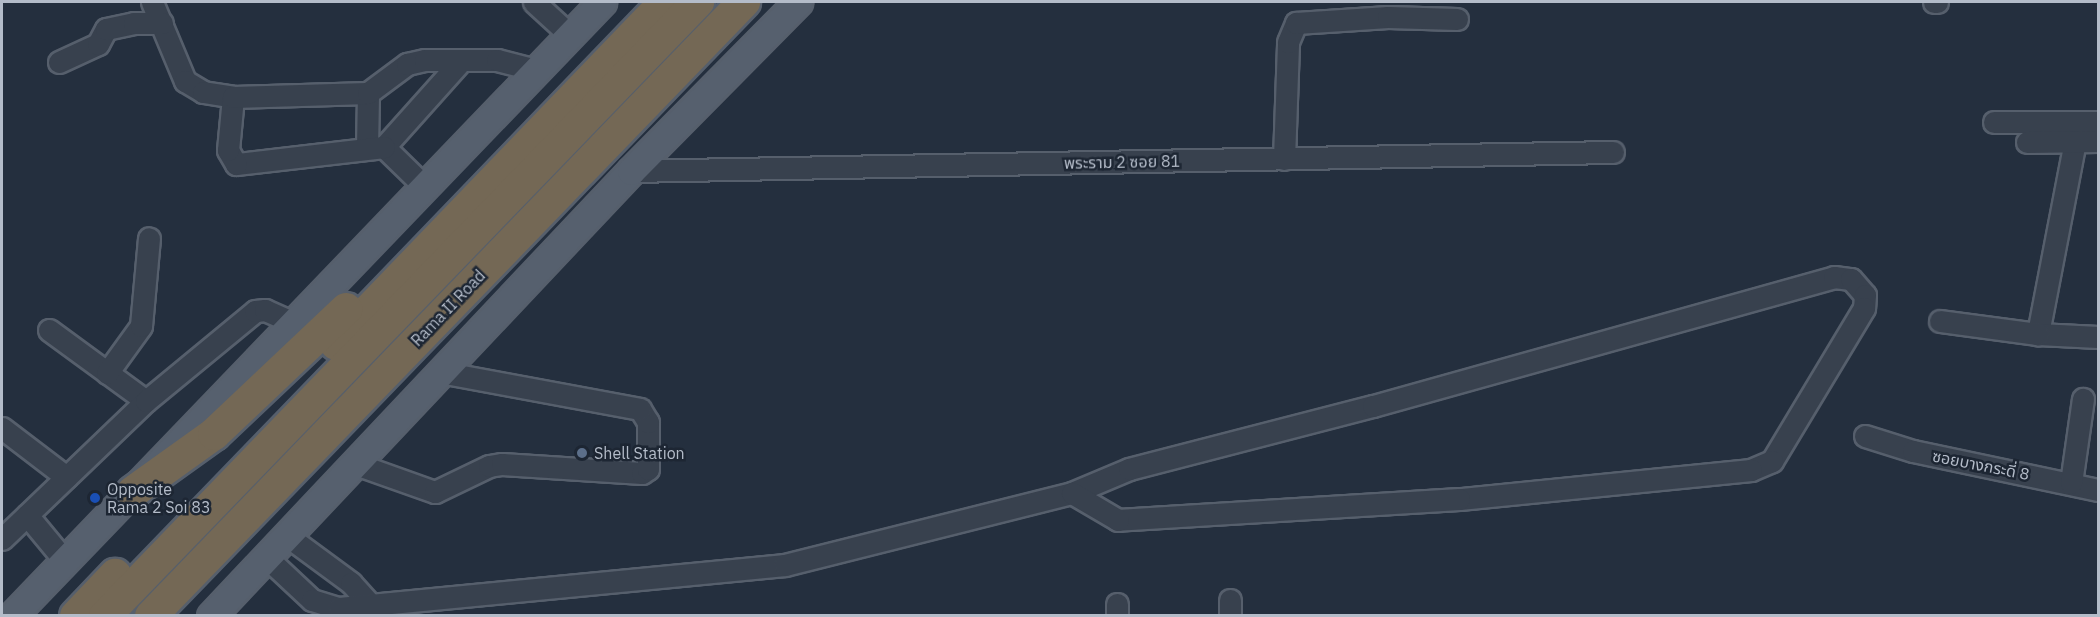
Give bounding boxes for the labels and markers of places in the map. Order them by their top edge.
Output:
place label: Shell Station [594,443,685,463]
marker: Shell Station [575,446,589,460]
place label: Opposite Rama 2 Soi 83 [107,479,211,517]
marker: Opposite Rama 2 Soi 83 [88,491,102,505]

